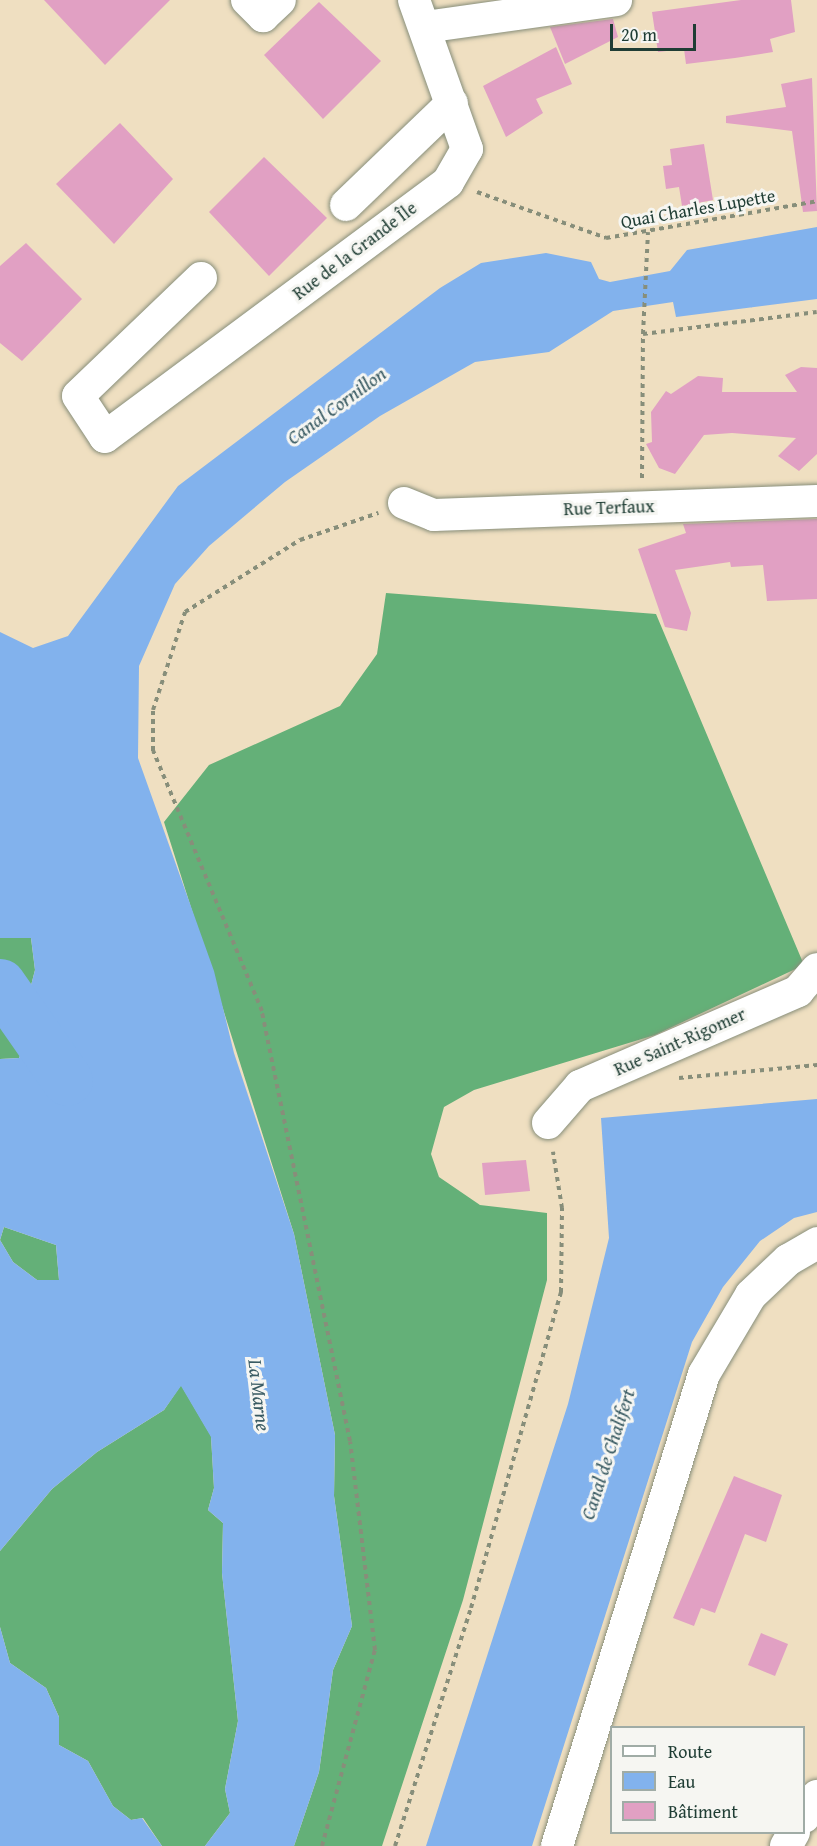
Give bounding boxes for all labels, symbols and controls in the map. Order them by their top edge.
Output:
scale bar [613,12,698,50]
text: 20 m [621,21,657,48]
street label: Quai Charles Lupette [619,185,777,233]
street label: Rue de la Grande Île [289,197,421,305]
water label: Canal Cornillon [282,361,390,449]
street label: Rue Terfaux [563,496,655,520]
street label: Rue Saint-Rigomer [611,1003,749,1081]
water label: La Marne [244,1358,276,1432]
water label: Canal de Chalifert [575,1386,639,1522]
legend [610,1726,805,1834]
text: Route [668,1738,712,1765]
text: Eau [668,1768,695,1795]
text: Bâtiment [668,1798,738,1825]

